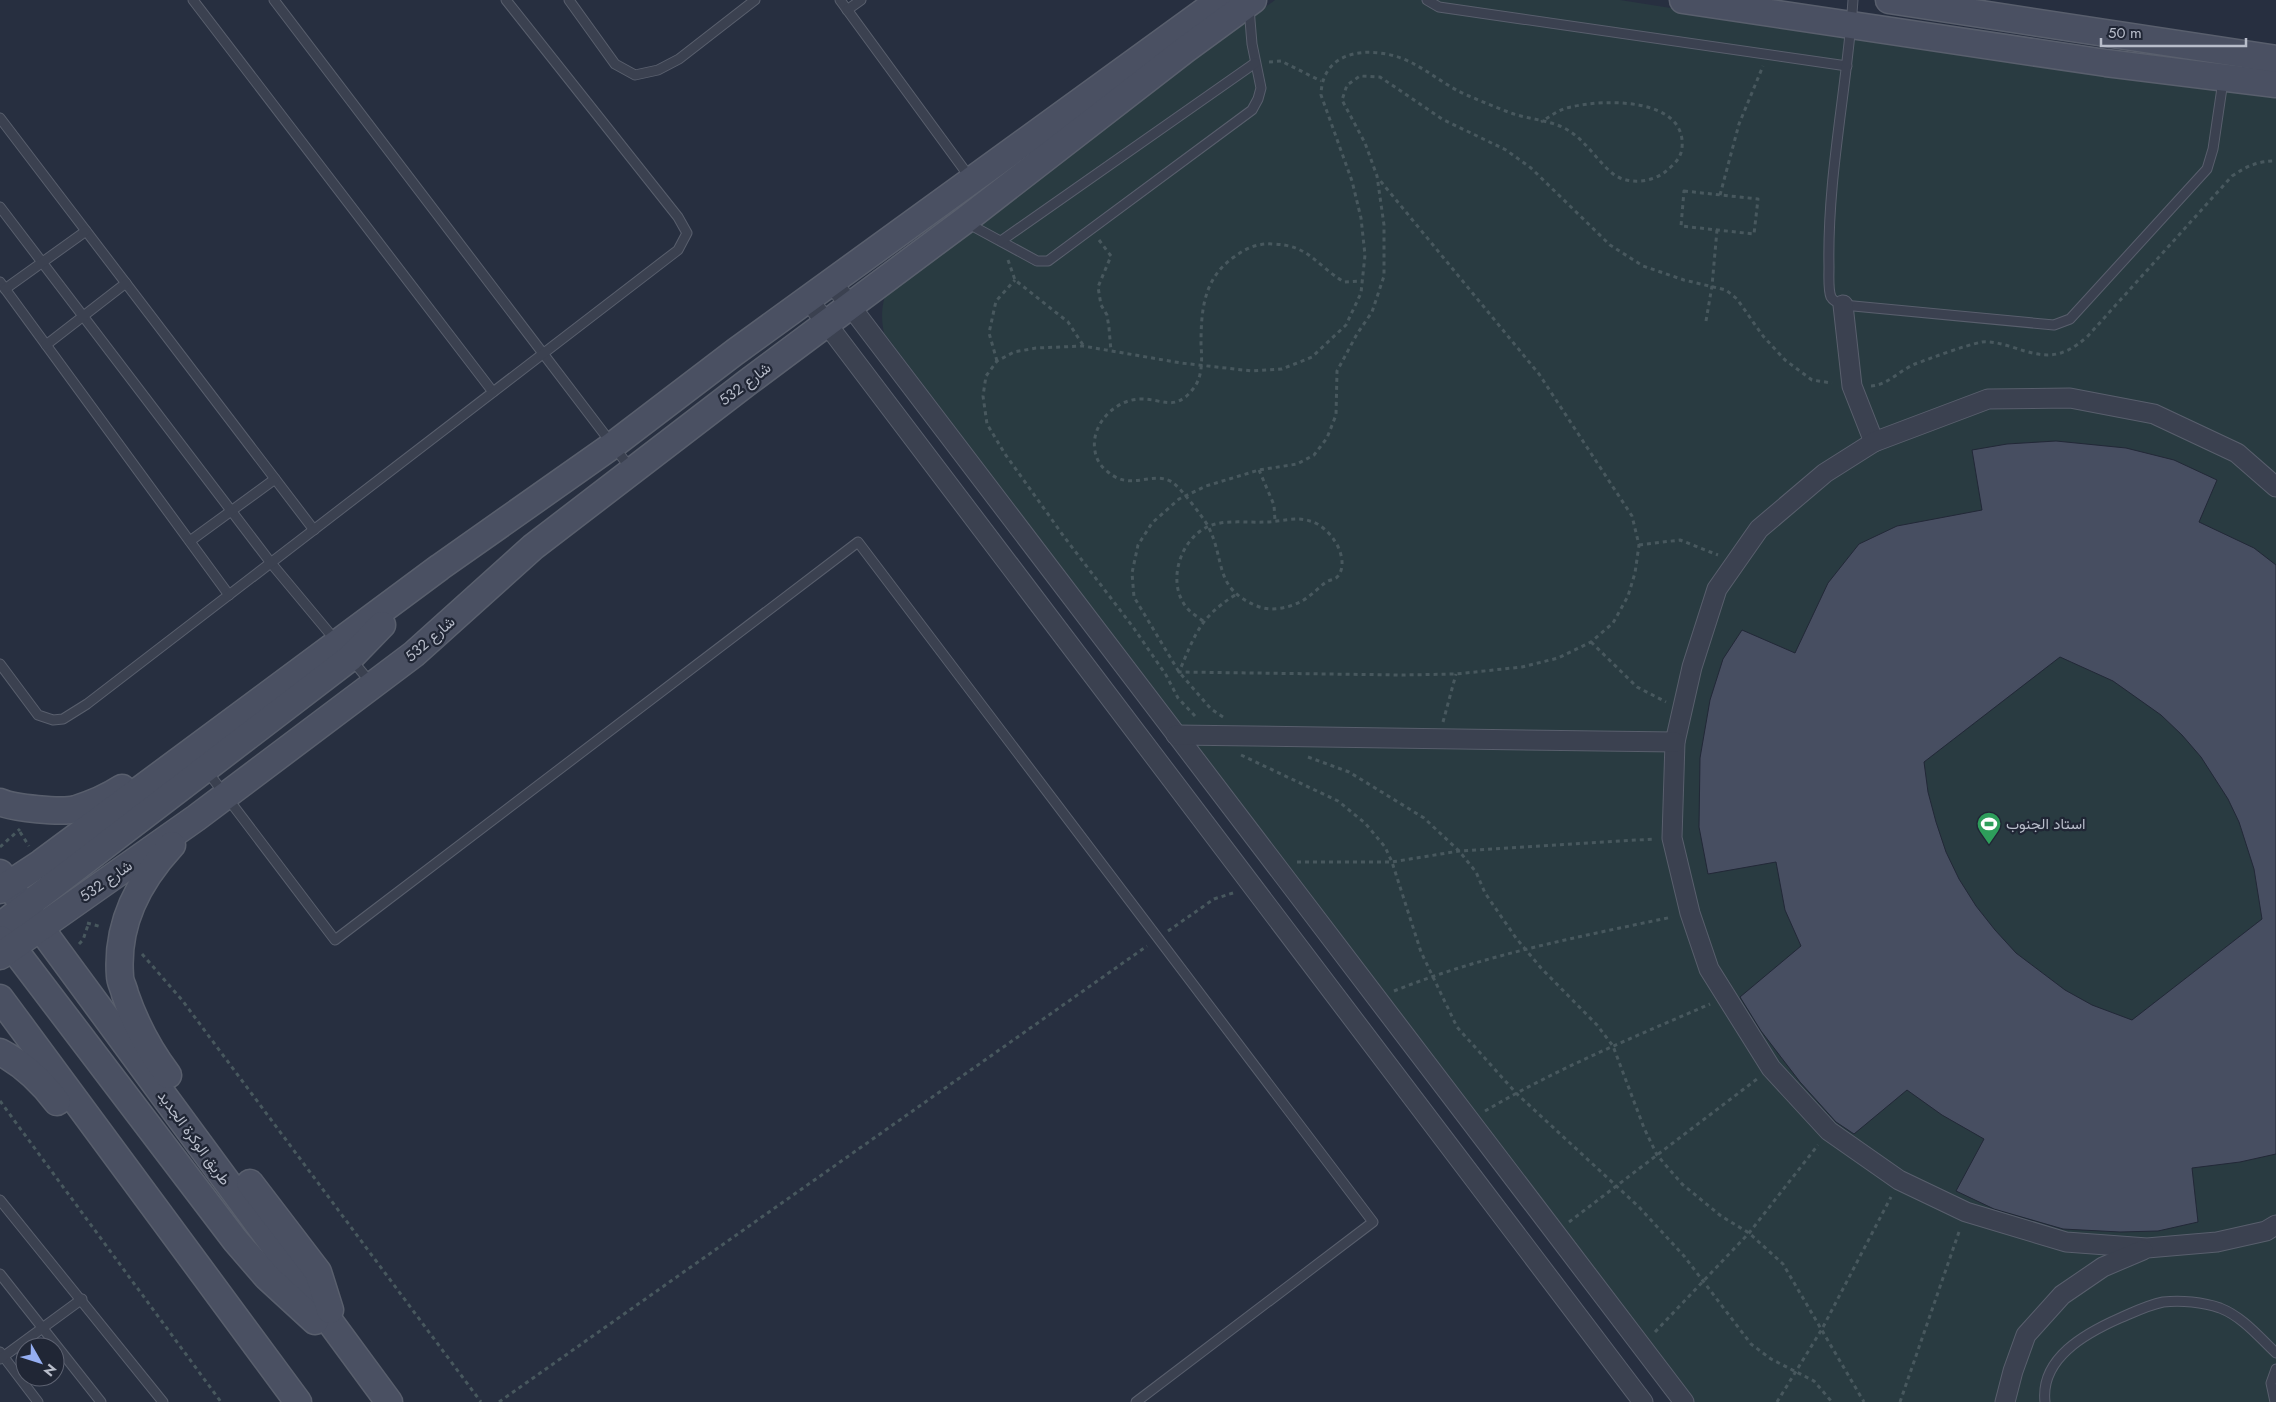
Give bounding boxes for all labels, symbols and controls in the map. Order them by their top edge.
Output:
scale bar [2101,15,2246,47]
text: 50 m [2108,22,2142,44]
street label: شارع 532 [714,357,776,411]
street label: شارع 532 [400,611,460,667]
sports icon: استاد الجنوب [1976,811,2002,845]
place label: استاد الجنوب [2006,813,2086,835]
street label: شارع 532 [75,855,137,907]
street label: طريق الوكرة الجديد [152,1086,236,1190]
north arrow [15,1337,65,1387]
text: N [39,1360,61,1381]

